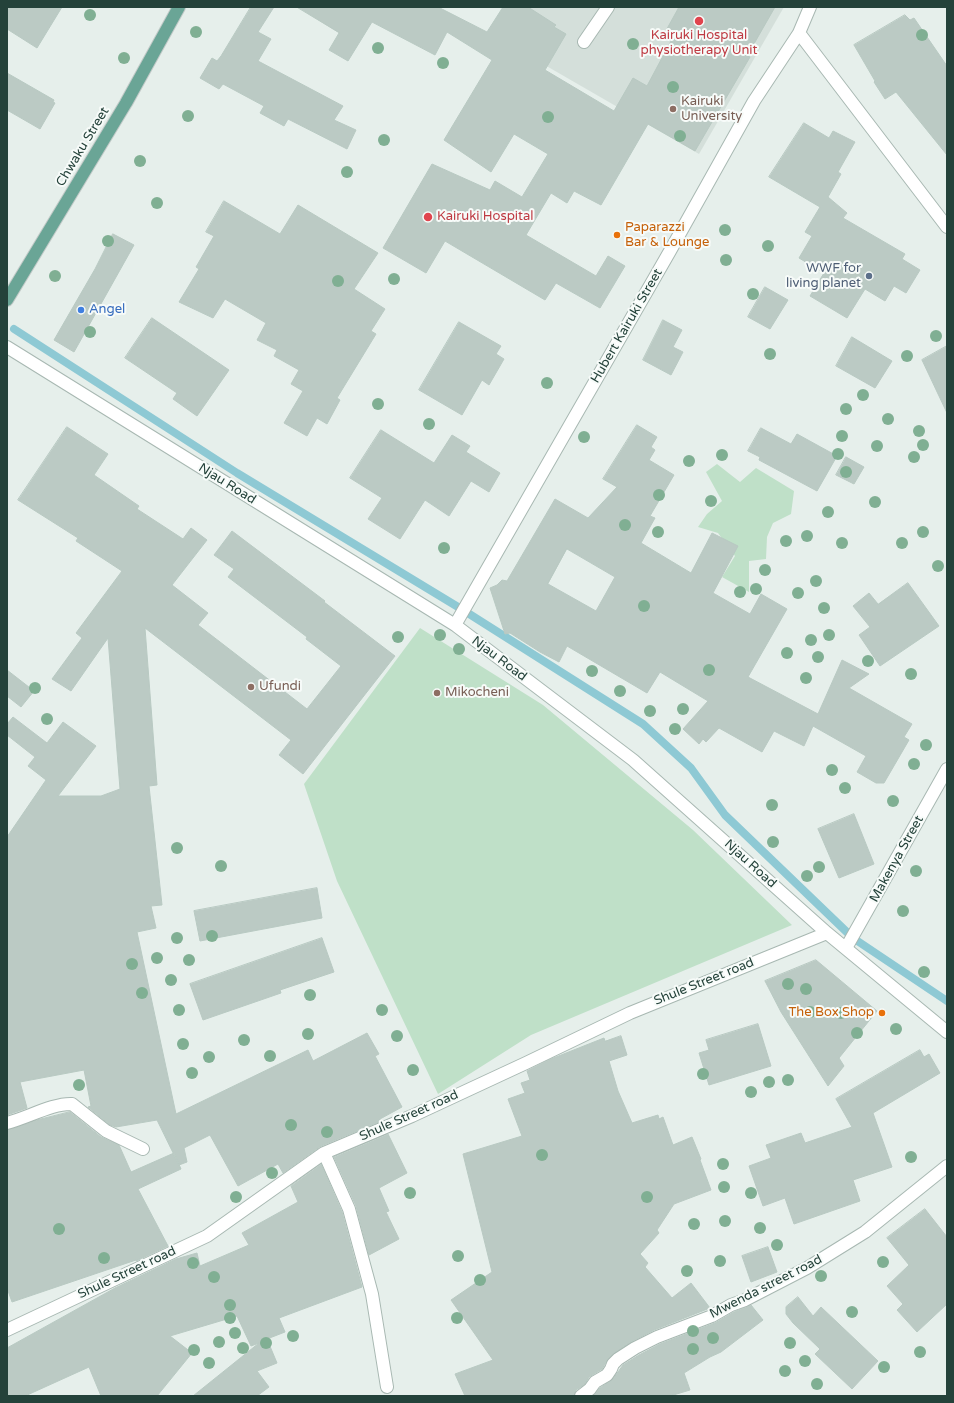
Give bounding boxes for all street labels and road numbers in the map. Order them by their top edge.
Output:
street label: Chwaku Street [53,104,113,190]
street label: Hubert Kairuki Street [588,266,666,386]
street label: Njau Road [195,460,259,508]
street label: Njau Road [468,633,530,685]
street label: Makenya Street [867,813,927,905]
street label: Njau Road [721,837,779,891]
street label: Shule Street road [652,955,756,1009]
street label: Shule Street road [357,1087,461,1145]
street label: Shule Street road [75,1243,179,1303]
street label: Mwenda street road [707,1252,825,1322]

